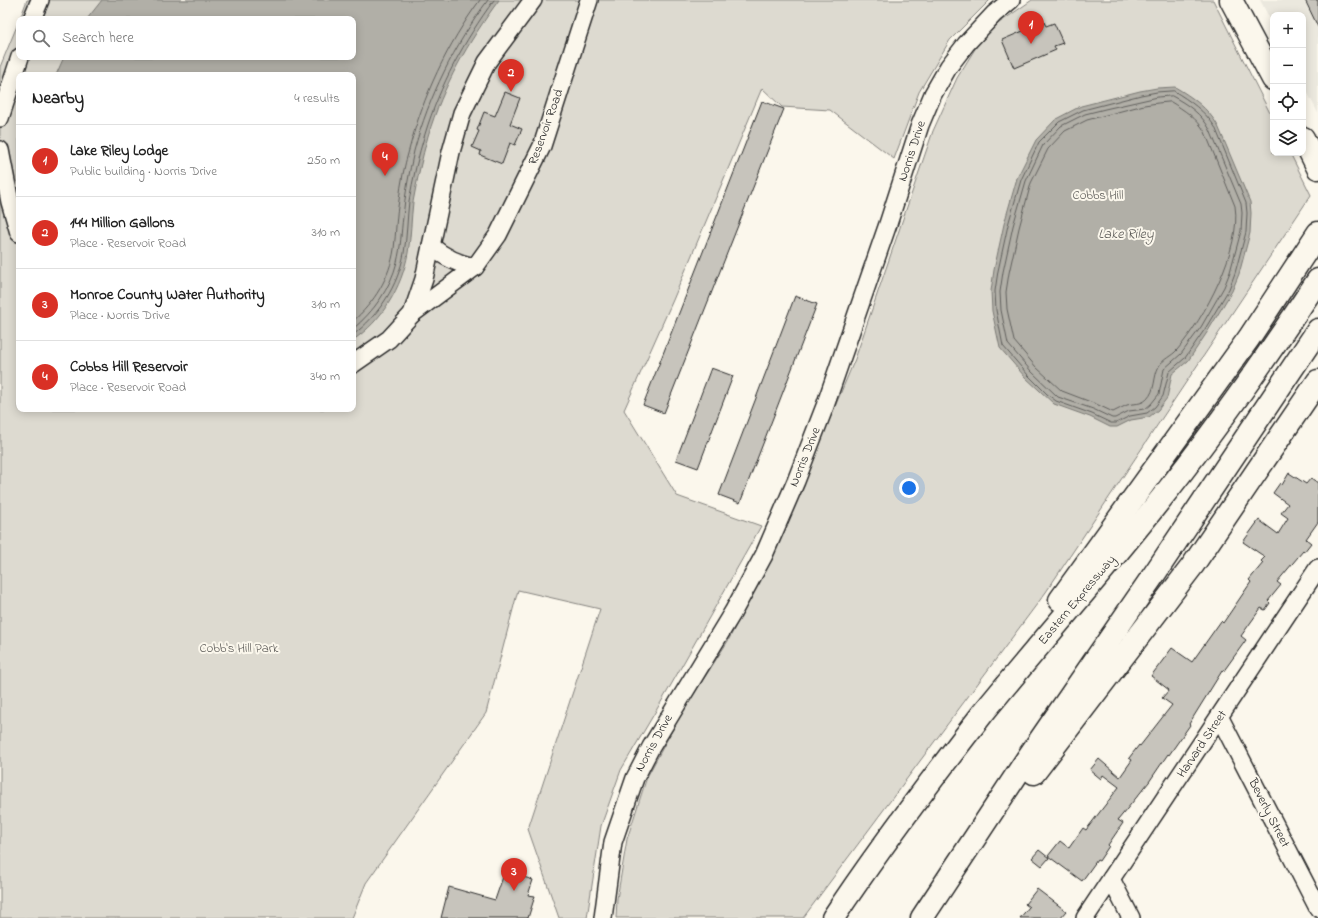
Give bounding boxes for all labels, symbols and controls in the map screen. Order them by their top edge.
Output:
pin: 1 [1018,11,1044,44]
map controls [1270,12,1306,156]
button: + [1270,12,1306,48]
search box [16,16,356,60]
icon: search [30,27,52,49]
text: Search here [62,27,134,49]
button: − [1270,48,1306,84]
pin: 2 [498,59,524,92]
button: locate [1270,84,1306,120]
text: Nearby [32,86,84,111]
street label: Reservoir Road [524,86,569,167]
text: 4 results [294,89,340,108]
street label: Norris Drive [893,118,931,184]
button: layers [1270,120,1306,156]
text: Lake Riley Lodge [70,140,168,162]
pin: 4 [372,143,398,176]
text: 1 [43,151,47,170]
text: 250 m [307,151,340,170]
text: Public building · Norris Drive [70,162,217,181]
park label: Cobbs Hill [1073,186,1123,205]
text: 144 Million Gallons [70,212,175,234]
text: 2 [42,223,48,242]
text: 310 m [312,223,340,242]
water label: Lake Riley [1098,224,1154,245]
text: Place · Reservoir Road [70,234,186,253]
text: Monroe County Water Authority [70,284,265,306]
text: 3 [42,295,48,314]
text: 310 m [312,295,340,314]
text: Place · Norris Drive [70,306,170,325]
text: Cobbs Hill Reservoir [70,356,188,378]
text: 4 [42,367,48,386]
text: 340 m [310,367,340,386]
text: Place · Reservoir Road [70,378,186,397]
street label: Norris Drive [784,424,826,490]
your location [899,478,919,498]
street label: Eastern Expressway [1034,551,1121,650]
park label: Cobb's Hill Park [199,639,279,658]
street label: Harvard Street [1172,706,1232,782]
street label: Norris Drive [630,711,678,775]
street label: Beverly Street [1242,774,1295,852]
pin: 3 [501,858,527,891]

